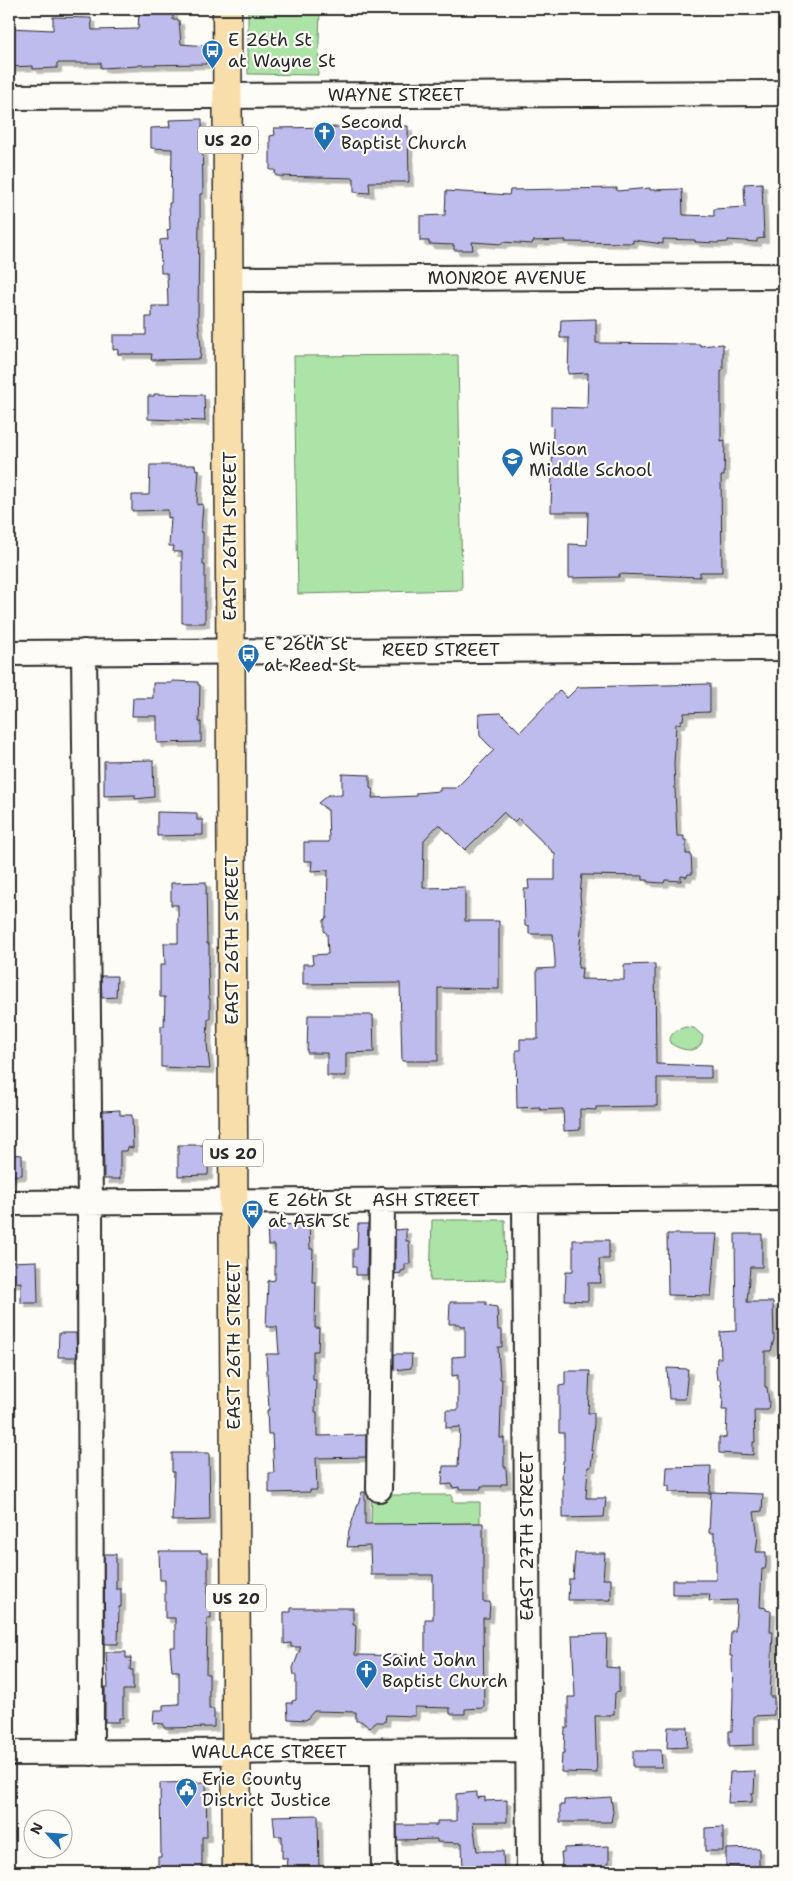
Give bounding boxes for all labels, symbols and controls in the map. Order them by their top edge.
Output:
place label: E 26th St at Wayne St [228,28,336,73]
bus stop icon: E 26th St at Wayne St [200,38,224,69]
street label: WAYNE STREET [328,83,464,107]
place label: Second Baptist Church [341,110,467,155]
church icon: Second Baptist Church [313,120,337,151]
road number: US 20 [198,126,258,154]
street label: MONROE AVENUE [428,266,586,290]
place label: Wilson Middle School [529,437,653,482]
school or university icon: Wilson Middle School [501,447,525,478]
street label: EAST 26TH STREET [218,451,242,621]
place label: E 26th St at Reed St [264,632,356,677]
street label: REED STREET [382,638,500,662]
bus stop icon: E 26th St at Reed St [236,642,260,673]
street label: EAST 26TH STREET [220,855,244,1025]
road number: US 20 [203,1140,263,1166]
place label: E 26th St at Ash St [268,1188,352,1233]
street label: ASH STREET [372,1188,480,1212]
bus stop icon: E 26th St at Ash St [240,1198,264,1229]
street label: EAST 26TH STREET [222,1260,246,1430]
street label: EAST 27TH STREET [515,1451,539,1621]
road number: US 20 [206,1585,266,1612]
place label: Saint John Baptist Church [382,1648,508,1693]
church icon: Saint John Baptist Church [354,1658,378,1689]
street label: WALLACE STREET [191,1740,347,1764]
place label: Erie County District Justice [202,1767,331,1812]
public building icon: Erie County District Justice [174,1777,198,1808]
north arrow [22,1808,72,1858]
text: N [26,1819,47,1837]

